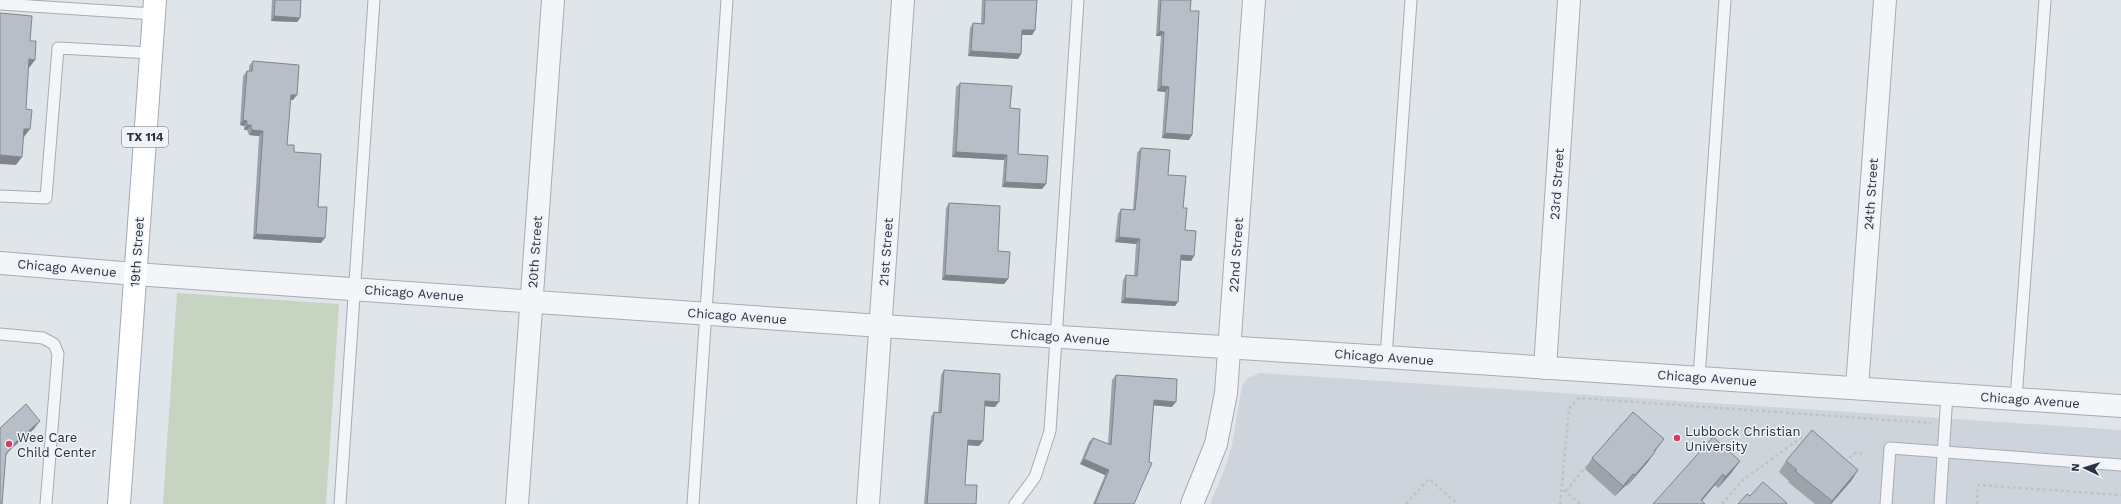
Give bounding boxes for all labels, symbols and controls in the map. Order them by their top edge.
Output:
road number: TX 114 [122,127,168,147]
street label: 23rd Street [1547,147,1567,220]
street label: 24th Street [1861,157,1881,231]
street label: 20th Street [525,215,545,289]
street label: 19th Street [127,216,147,288]
street label: 21st Street [876,217,896,287]
street label: 22nd Street [1226,217,1246,293]
street label: Chicago Avenue [17,256,117,280]
street label: Chicago Avenue [364,282,464,304]
street label: Chicago Avenue [687,305,787,327]
street label: Chicago Avenue [1010,326,1110,348]
street label: Chicago Avenue [1334,346,1434,368]
street label: Chicago Avenue [1657,367,1757,389]
street label: Chicago Avenue [1980,389,2080,411]
place label: Lubbock Christian University [1685,424,1800,454]
place label: Wee Care Child Center [17,430,97,460]
marker: Lubbock Christian University [1672,433,1682,443]
marker: Wee Care Child Center [4,439,14,449]
north arrow [2065,448,2105,488]
text: N [2069,463,2082,472]

